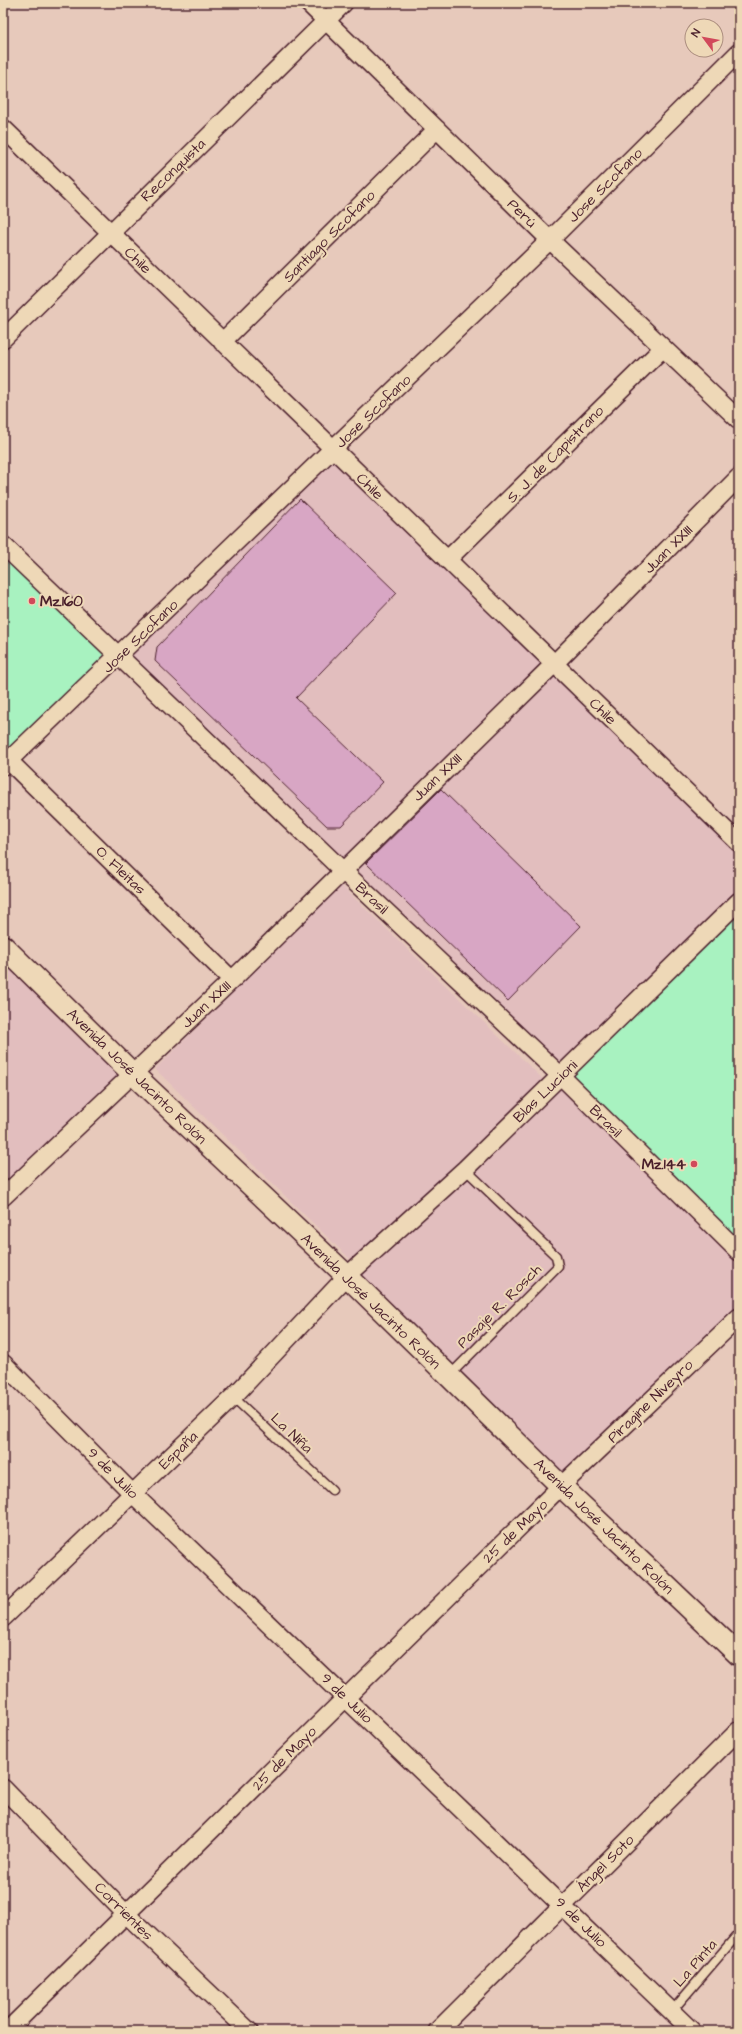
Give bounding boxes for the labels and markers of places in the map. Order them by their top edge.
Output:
place label: Mz.160 [40,591,83,612]
marker: Mz.160 [27,596,37,606]
place label: Mz.144 [642,1154,687,1175]
marker: Mz.144 [689,1159,699,1169]

